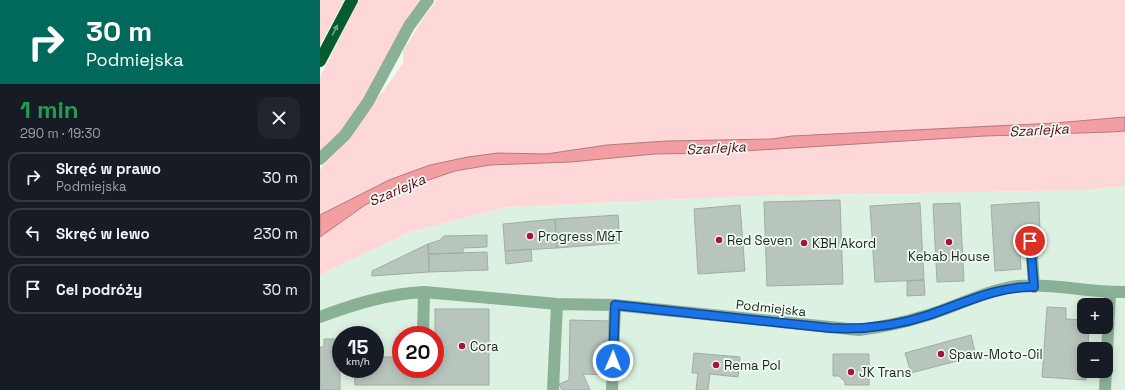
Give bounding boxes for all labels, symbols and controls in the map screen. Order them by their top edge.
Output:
text: 30 m [86,13,152,49]
icon: right [20,16,72,68]
one-way arrow [332,24,339,36]
text: Podmiejska [86,48,184,71]
text: 1 min [20,94,79,125]
button: close [258,97,300,139]
water label: Szarlejka [1009,119,1070,141]
text: 290 m · 19:30 [20,125,101,142]
water label: Szarlejka [686,137,747,159]
text: Skręć w prawo [56,159,161,178]
icon: right [22,166,44,188]
text: 30 m [263,168,298,187]
water label: Szarlejka [366,170,429,210]
text: Podmiejska [56,178,126,195]
icon: left [22,222,44,244]
text: Skręć w lewo [56,224,150,243]
text: 230 m [254,224,298,243]
pin [1013,224,1047,258]
place label: Progress M&T [538,228,623,245]
icon: arrive [1019,230,1041,252]
marker: Progress M&T [525,231,535,241]
place label: Red Seven [727,232,792,249]
marker: Red Seven [714,235,724,245]
place label: KBH Akord [812,235,876,252]
marker: Kebab House [944,237,954,247]
marker: KBH Akord [799,238,809,248]
place label: Kebab House [908,248,990,265]
icon: arrive [22,278,44,300]
text: Cel podróży [56,280,142,299]
text: 30 m [263,280,298,299]
street label: Podmiejska [735,296,807,320]
map controls [1077,298,1113,378]
button: + [1077,298,1113,334]
speed limit sign: 20 [392,326,444,378]
text: 15 [347,334,369,360]
place label: Cora [470,338,499,355]
position arrow [592,340,634,382]
marker: Cora [457,341,467,351]
button: − [1077,342,1113,378]
place label: Spaw-Moto-Oil [949,346,1043,363]
marker: Spaw-Moto-Oil [936,349,946,359]
text: km/h [346,355,370,368]
place label: Rema Pol [724,357,781,374]
marker: Rema Pol [711,360,721,370]
place label: JK Trans [859,364,911,381]
marker: JK Trans [846,367,856,377]

